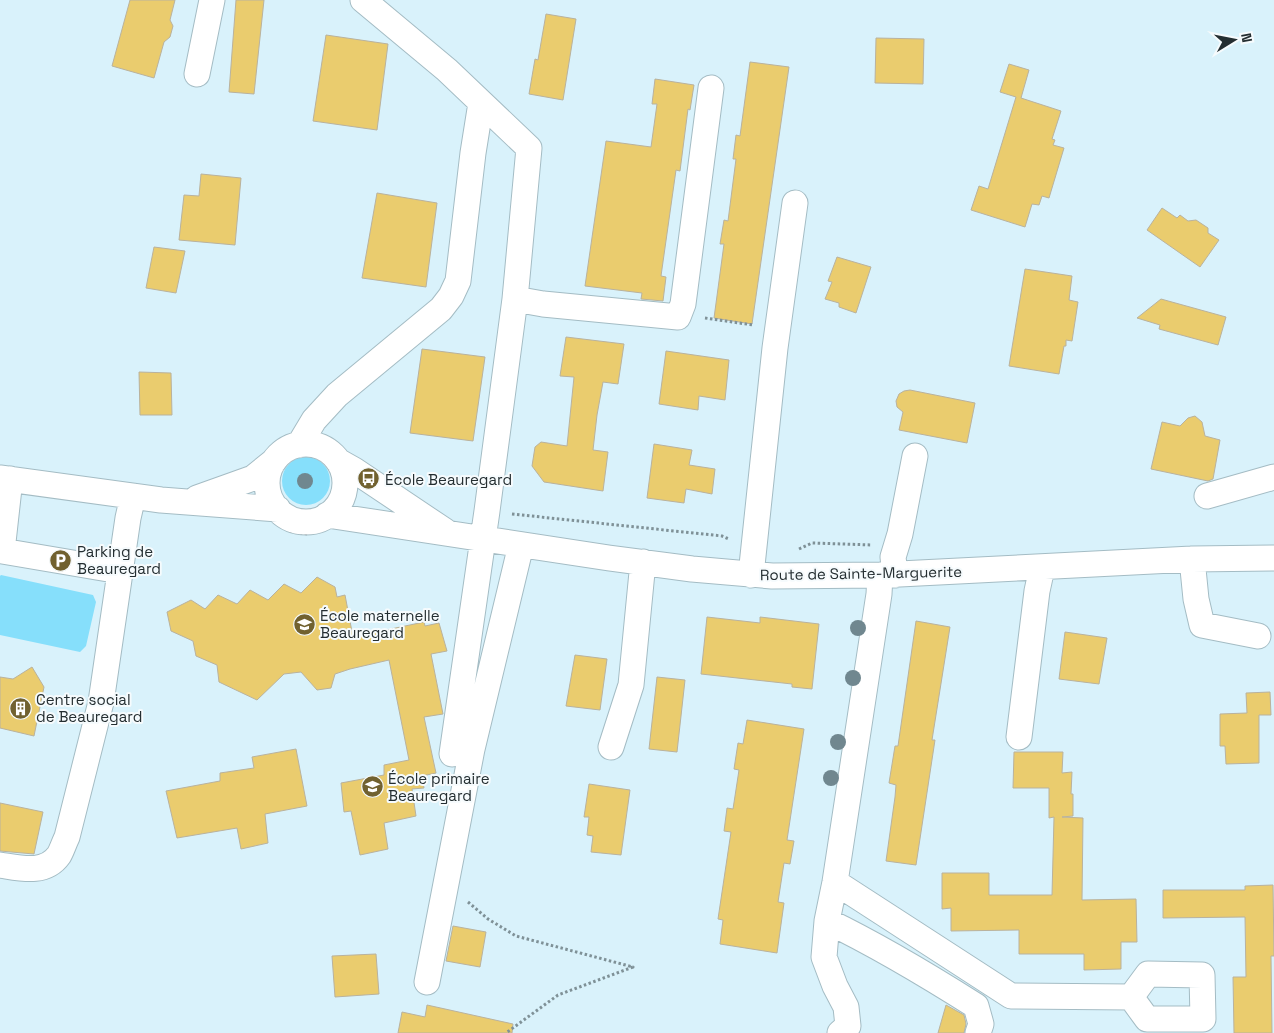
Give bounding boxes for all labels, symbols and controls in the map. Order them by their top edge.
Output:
north arrow [1209,15,1259,65]
text: N [1237,32,1256,44]
bus stop icon: École Beauregard [357,467,381,491]
place label: École Beauregard [385,470,512,489]
place label: Parking de Beauregard [77,542,161,578]
parking icon: Parking de Beauregard [49,548,73,572]
street label: Route de Sainte-Marguerite [760,562,962,584]
place label: École maternelle Beauregard [320,606,440,642]
school or university icon: École maternelle Beauregard [292,612,316,636]
place label: Centre social de Beauregard [36,690,142,726]
building icon: Centre social de Beauregard [8,696,32,720]
place label: École primaire Beauregard [388,769,490,805]
school or university icon: École primaire Beauregard [360,775,384,799]

